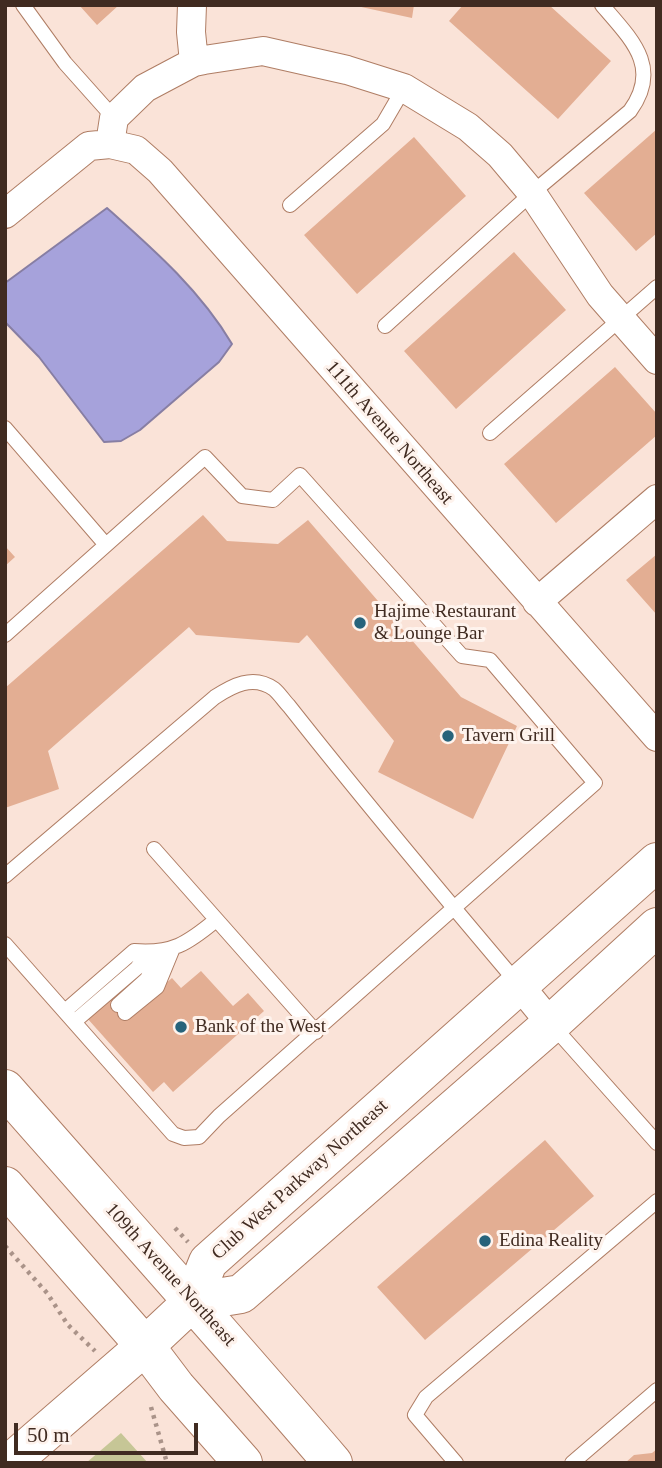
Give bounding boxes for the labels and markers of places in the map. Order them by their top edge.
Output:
place label: Hajime Restaurant & Lounge Bar [374,601,516,645]
marker: Hajime Restaurant & Lounge Bar [352,615,368,631]
place label: Tavern Grill [462,725,555,747]
marker: Tavern Grill [440,728,456,744]
place label: Bank of the West [195,1016,326,1038]
marker: Bank of the West [173,1019,189,1035]
place label: Edina Reality [499,1230,603,1252]
marker: Edina Reality [477,1233,493,1249]

